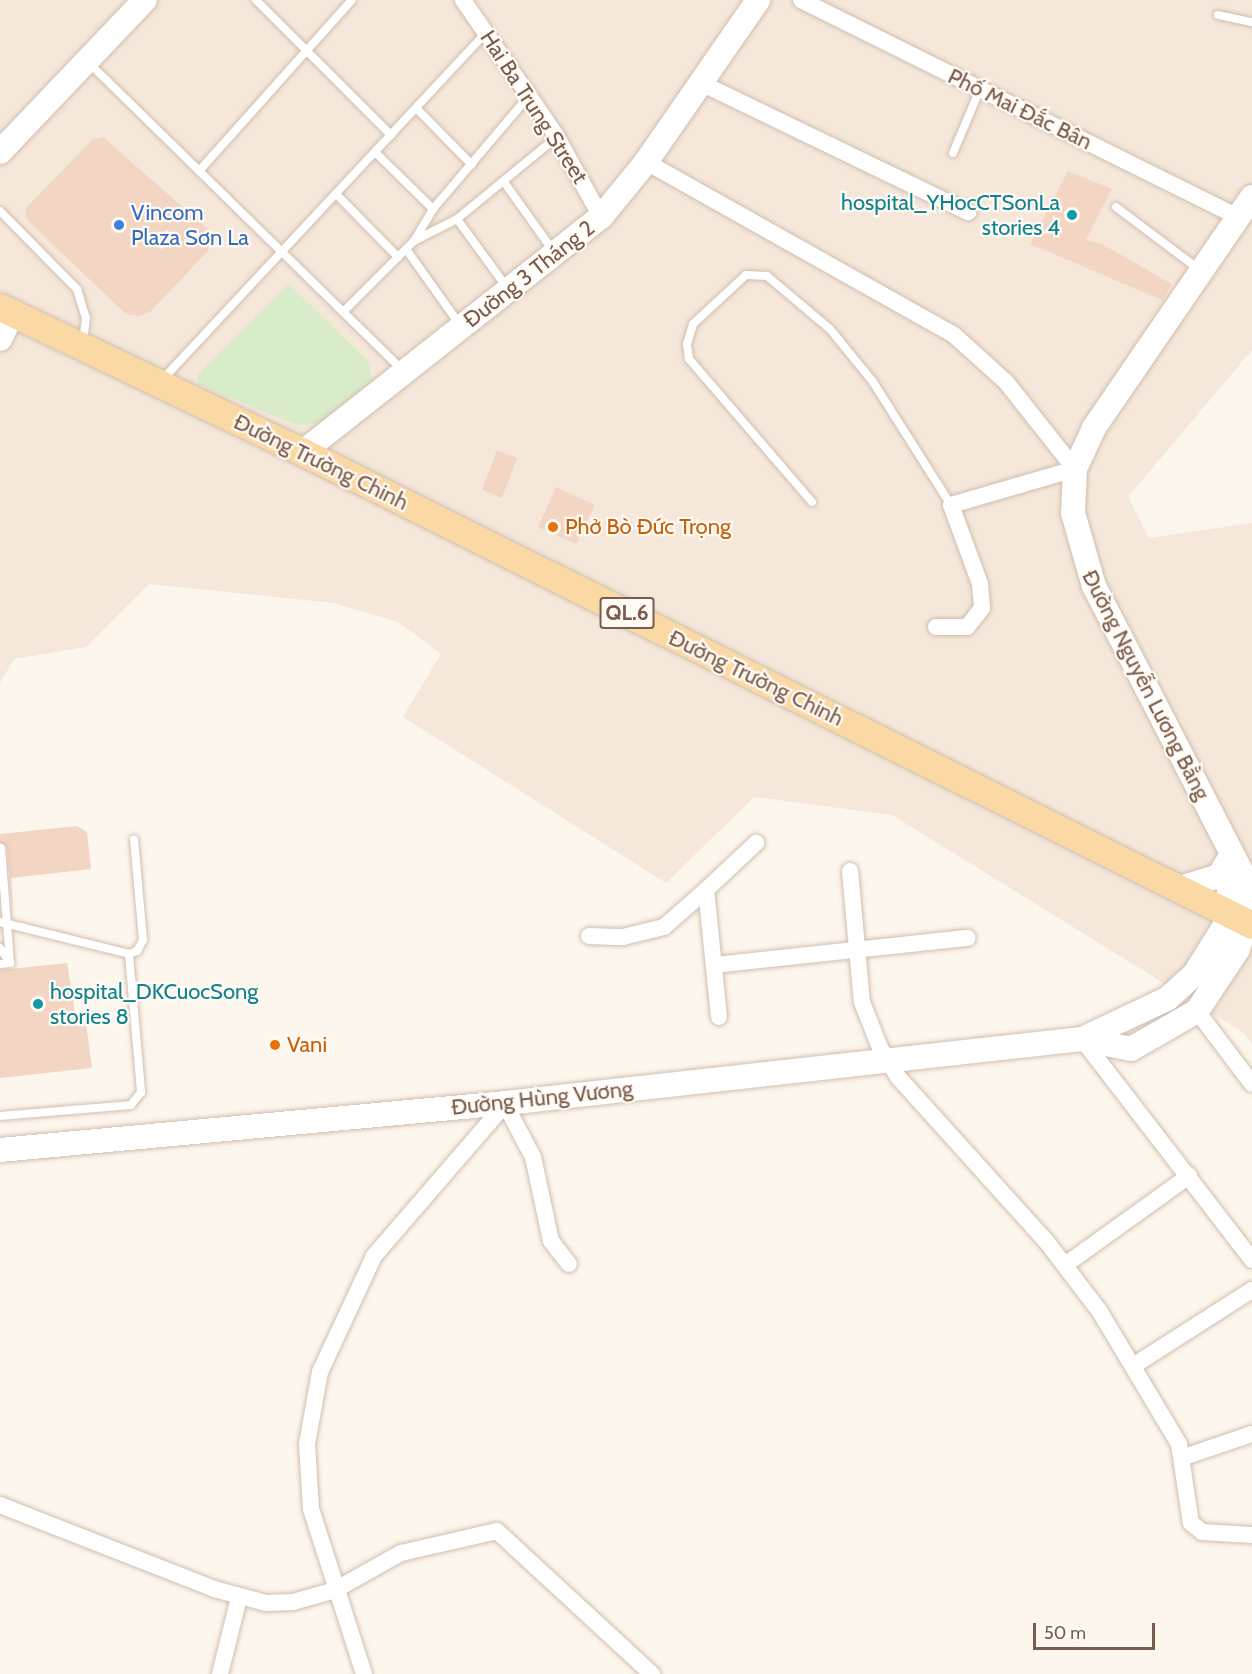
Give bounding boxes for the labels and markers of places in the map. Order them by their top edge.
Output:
place label: hospital_YHocCTSonLa stories 4 [841,189,1060,240]
place label: Vincom Plaza Sơn La [131,199,249,250]
marker: hospital_YHocCTSonLa stories 4 [1065,208,1079,222]
marker: Vincom Plaza Sơn La [112,218,126,232]
place label: Phở Bò Đức Trọng [565,514,731,540]
marker: Phở Bò Đức Trọng [546,520,560,534]
place label: hospital_DKCuocSong stories 8 [50,978,258,1030]
marker: hospital_DKCuocSong stories 8 [31,997,45,1011]
place label: Vani [287,1032,327,1058]
marker: Vani [268,1038,282,1052]

